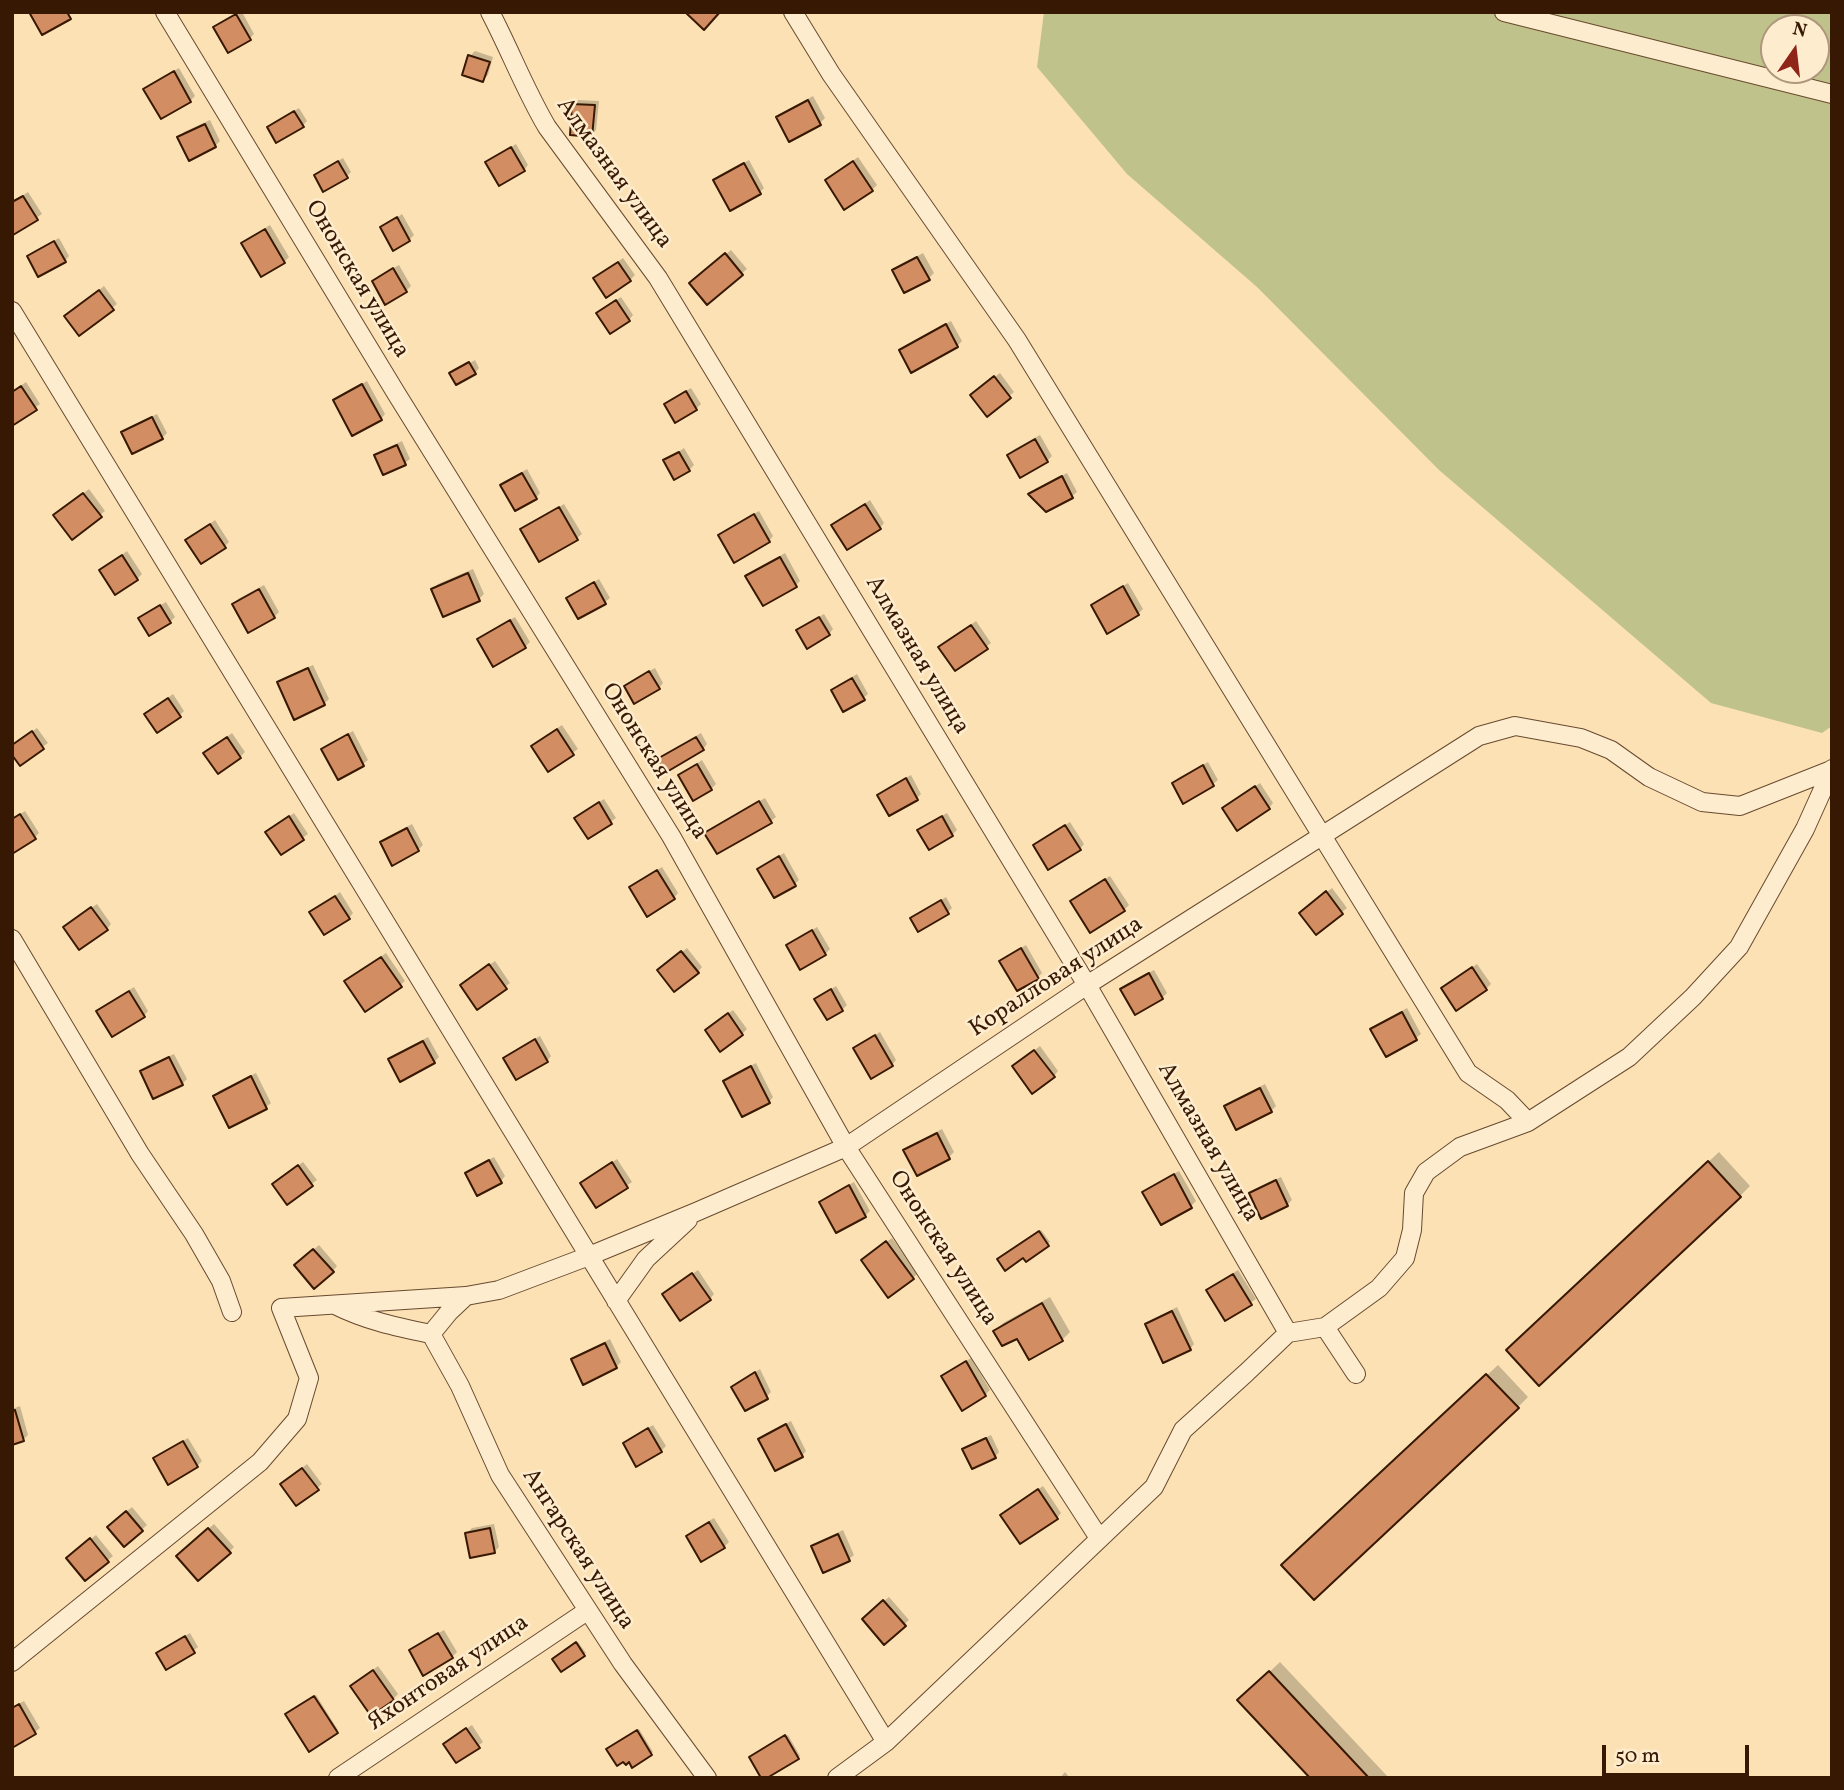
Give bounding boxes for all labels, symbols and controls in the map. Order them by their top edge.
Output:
north arrow [1760,14,1830,84]
text: N [1790,16,1809,45]
street label: Алмазная улица [549,93,677,255]
street label: Ононская улица [298,196,414,364]
street label: Алмазная улица [857,572,975,740]
street label: Ононская улица [593,678,713,846]
street label: Коралловая улица [965,911,1149,1045]
street label: Алмазная улица [1150,1058,1264,1228]
street label: Ононская улица [881,1166,1003,1332]
street label: Ангарская улица [514,1464,640,1636]
street label: Яхонтовая улица [363,1610,535,1738]
scale bar [1606,1730,1753,1774]
text: 50 m [1615,1742,1660,1771]

